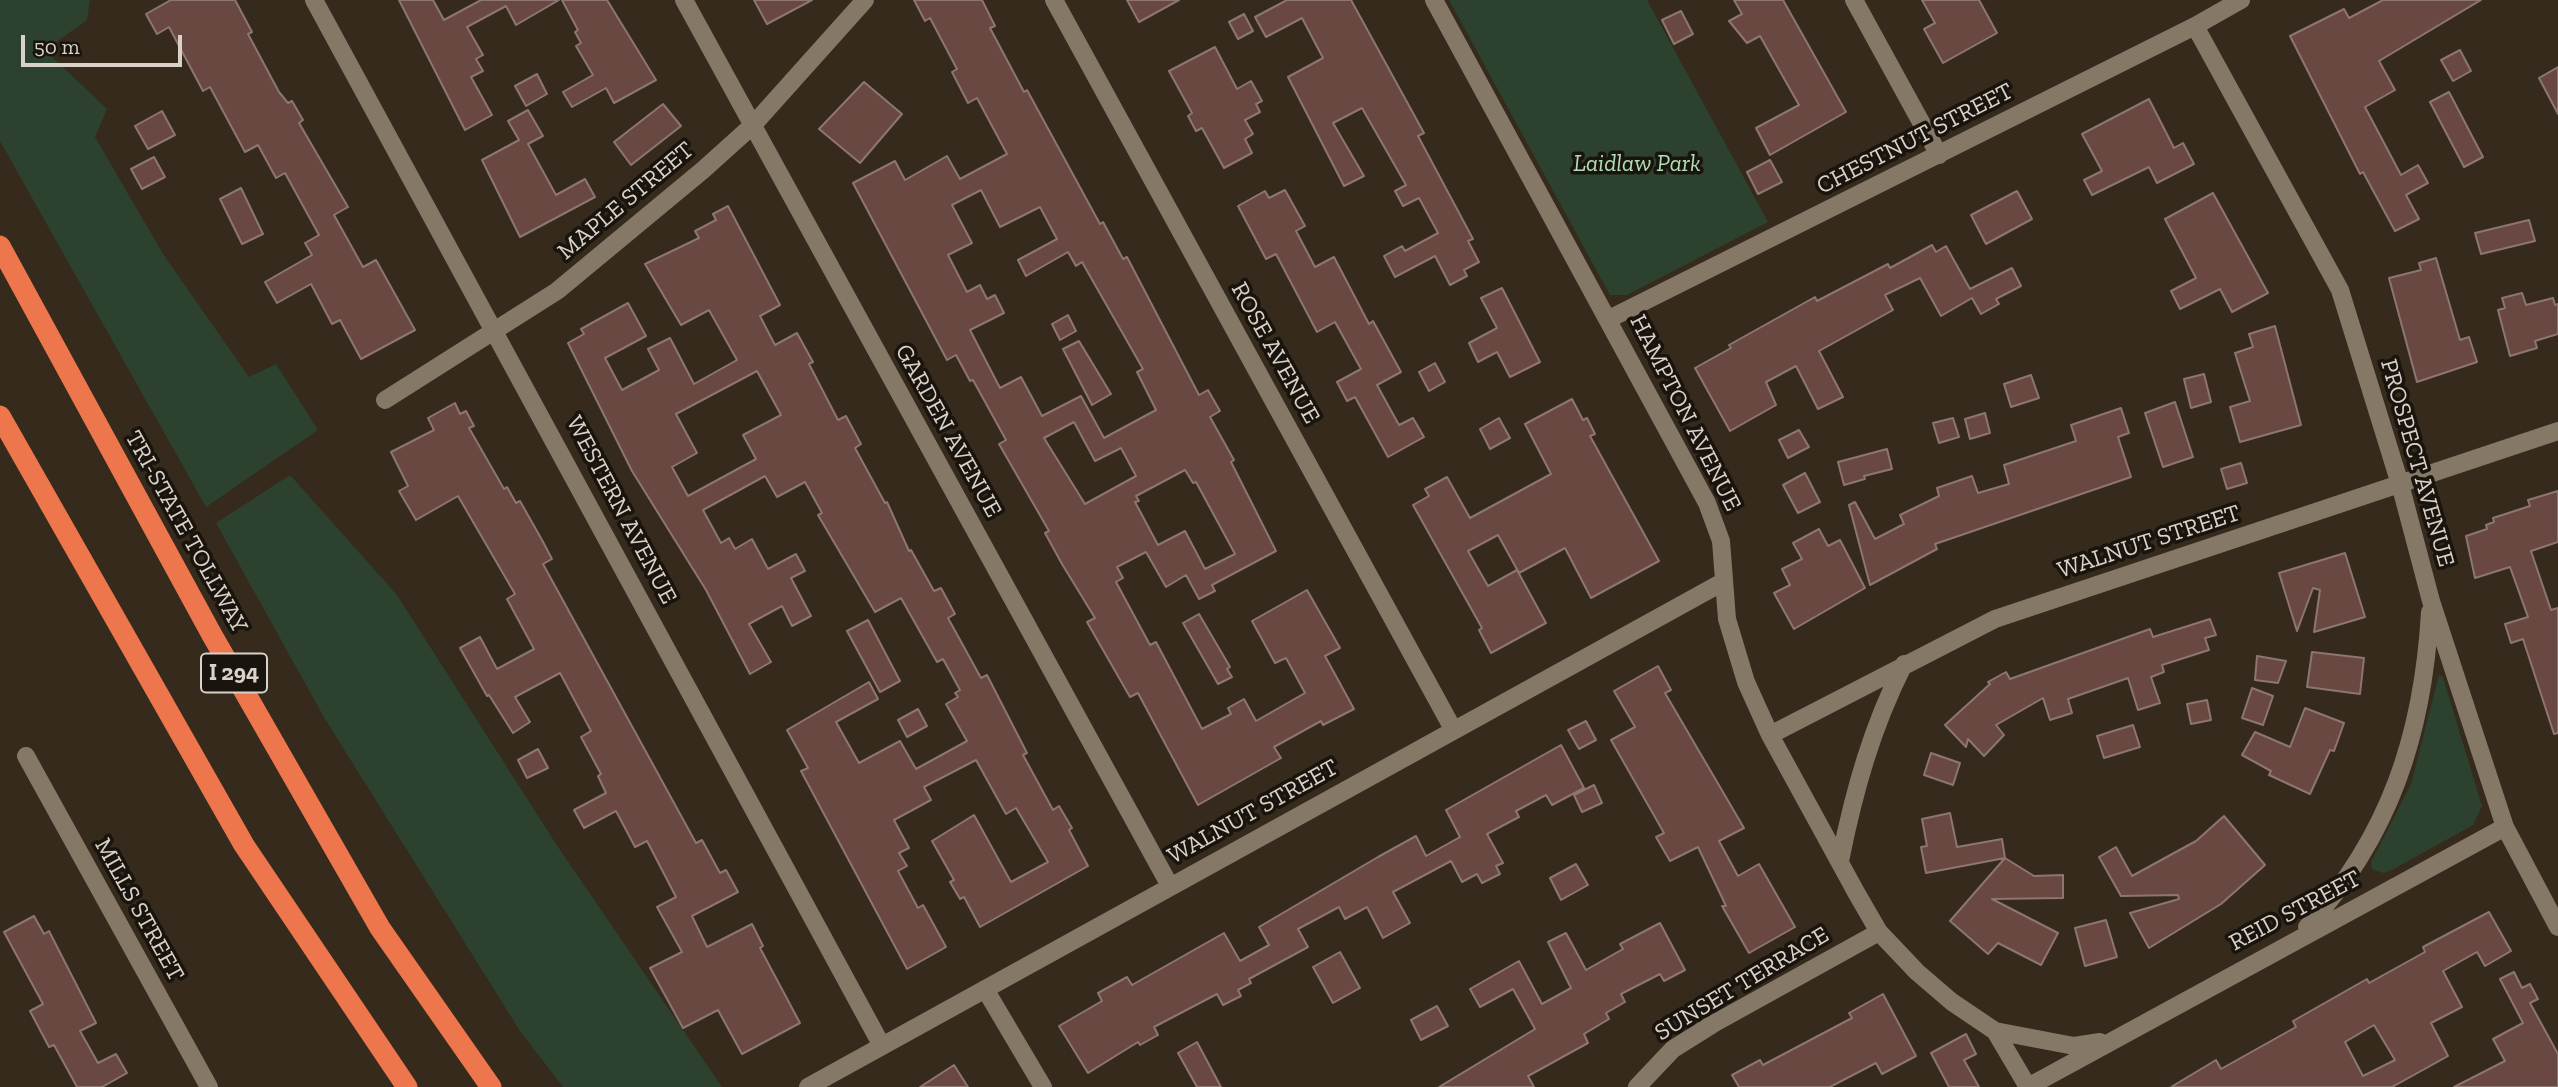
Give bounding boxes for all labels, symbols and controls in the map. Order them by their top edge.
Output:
scale bar [24,21,186,65]
text: 50 m [34,34,80,59]
street label: CHESTNUT STREET [1812,77,2018,201]
street label: MAPLE STREET [552,136,700,266]
park label: Laidlaw Park [1573,150,1701,178]
street label: ROSE AVENUE [1224,277,1326,429]
street label: HAMPTON AVENUE [1623,310,1747,516]
street label: GARDEN AVENUE [889,339,1007,523]
street label: PROSPECT AVENUE [2374,356,2460,570]
street label: WESTERN AVENUE [559,411,683,609]
street label: TRI-STATE TOLLWAY [118,426,254,638]
street label: WALNUT STREET [2054,499,2244,585]
road number: I 294 [201,653,267,692]
street label: WALNUT STREET [1163,753,1343,871]
street label: MILLS STREET [88,834,190,986]
street label: REID STREET [2224,864,2366,958]
street label: SUNSET TERRACE [1650,921,1834,1047]

